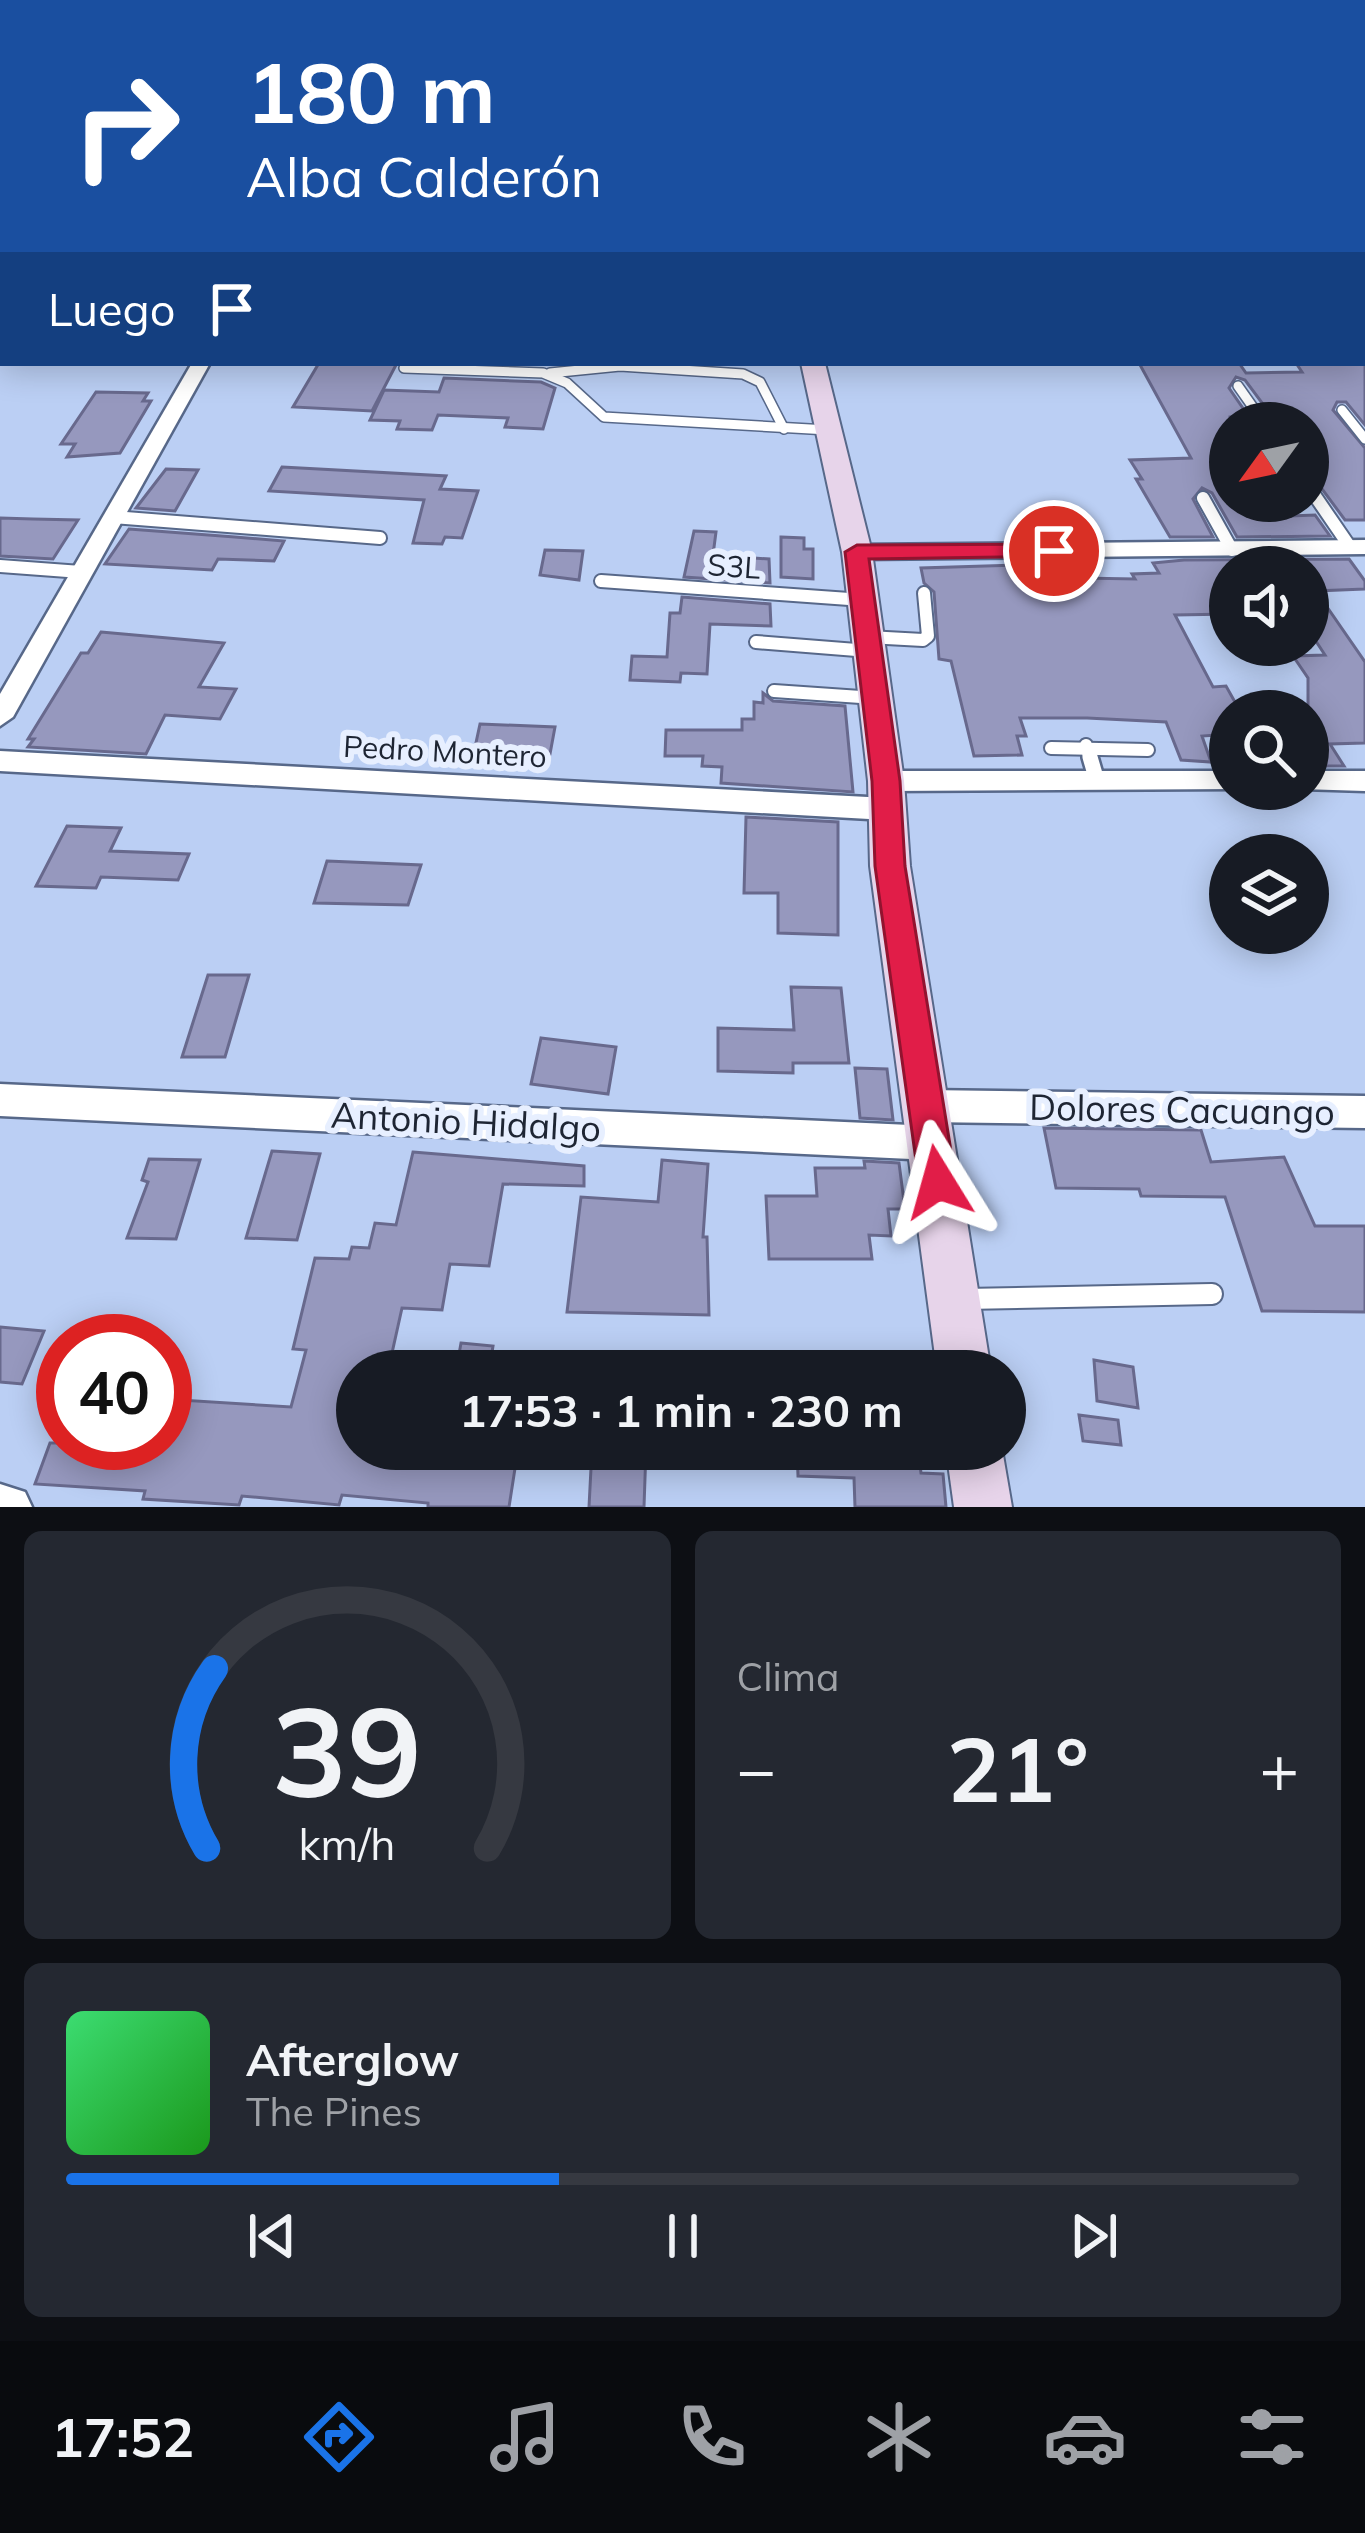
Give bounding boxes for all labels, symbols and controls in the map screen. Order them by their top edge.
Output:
text: 180 m [246,39,496,144]
icon: right [48,48,204,204]
text: Alba Calderón [246,143,602,211]
icon: arrive [199,276,265,342]
text: Luego [48,281,175,337]
north arrow [1209,402,1329,522]
map controls [1209,402,1329,954]
pin [1003,500,1105,602]
icon: arrive [1021,518,1087,584]
street label: S3L [706,545,762,587]
button: sound [1209,546,1329,666]
button: search [1209,690,1329,810]
street label: Pedro Montero [342,727,548,775]
button: layers [1209,834,1329,954]
street label: Dolores Cacuango [1029,1084,1335,1134]
street label: Antonio Hidalgo [330,1091,602,1151]
position arrow [875,1119,1001,1245]
speed limit sign: 40 [36,1314,192,1470]
text: 17:53 · 1 min · 230 m [459,1382,903,1438]
text: Clima [737,1652,839,1701]
text: 39 [272,1672,422,1828]
text: 21° [947,1712,1089,1825]
text: − [737,1727,776,1810]
text: + [1259,1727,1299,1810]
text: km/h [299,1817,396,1871]
text: Afterglow [246,2031,459,2087]
text: The Pines [246,2087,422,2136]
icon: previous [239,2203,305,2269]
icon: pause [650,2203,716,2269]
icon: next [1061,2203,1127,2269]
icon: directions [297,2395,381,2479]
icon: music [483,2395,567,2479]
icon: phone [670,2395,754,2479]
icon: climate [857,2395,941,2479]
icon: car [1043,2395,1127,2479]
icon: filters [1230,2395,1314,2479]
text: 17:52 [51,2403,194,2471]

